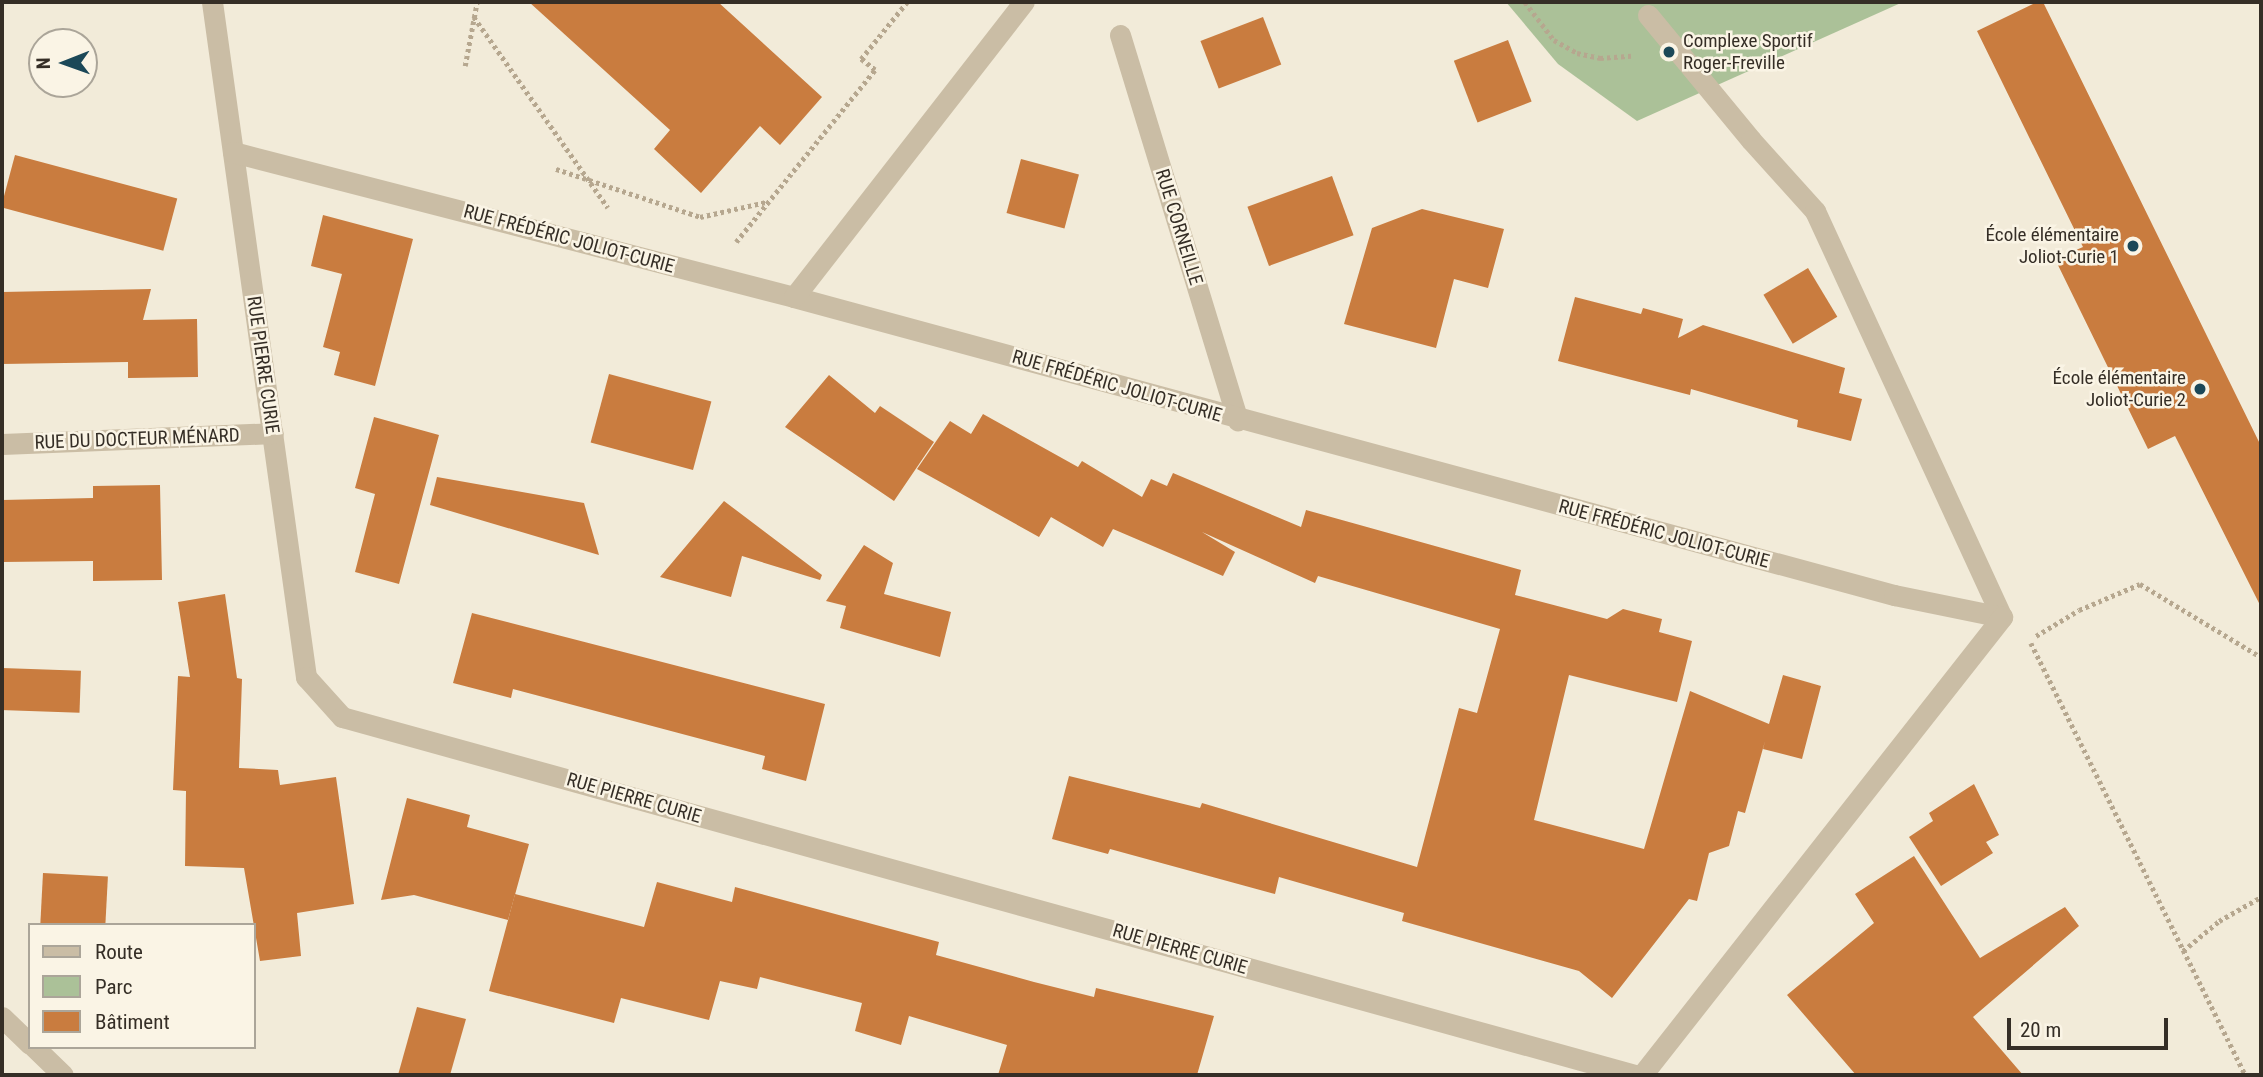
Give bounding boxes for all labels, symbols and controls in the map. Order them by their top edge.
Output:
north arrow [28,28,98,98]
place label: Complexe Sportif Roger-Freville [1683,30,1813,74]
marker: Complexe Sportif Roger-Freville [1661,44,1677,60]
text: N [32,57,55,69]
street label: RUE CORNEILLE [1151,166,1207,288]
street label: RUE FRÉDÉRIC JOLIOT-CURIE [461,200,677,278]
place label: École élémentaire Joliot-Curie 1 [1986,224,2119,268]
marker: École élémentaire Joliot-Curie 1 [2125,238,2141,254]
street label: RUE PIERRE CURIE [242,295,284,435]
street label: RUE FRÉDÉRIC JOLIOT-CURIE [1009,345,1225,427]
place label: École élémentaire Joliot-Curie 2 [2053,367,2186,411]
marker: École élémentaire Joliot-Curie 2 [2192,381,2208,397]
street label: RUE DU DOCTEUR MÉNARD [34,424,240,454]
street label: RUE FRÉDÉRIC JOLIOT-CURIE [1556,495,1772,573]
street label: RUE PIERRE CURIE [564,768,704,828]
street label: RUE PIERRE CURIE [1110,919,1250,979]
legend [28,923,256,1049]
text: Route [95,940,143,964]
text: Parc [95,975,133,999]
scale bar [2011,1004,2172,1048]
text: Bâtiment [95,1010,170,1034]
text: 20 m [2020,1018,2061,1042]

